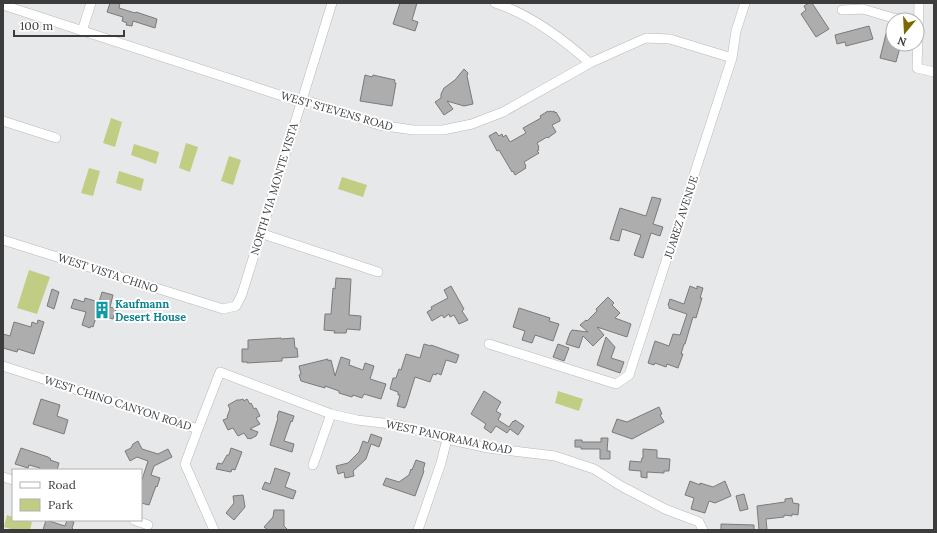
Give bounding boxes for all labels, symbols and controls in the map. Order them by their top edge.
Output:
scale bar [14,12,124,38]
north arrow [885,12,925,52]
text: 100 m [20,18,53,33]
text: N [895,33,908,49]
street label: WEST STEVENS ROAD [279,88,395,134]
street label: NORTH VIA MONTE VISTA [247,120,301,257]
street label: JUAREZ AVENUE [661,174,701,261]
street label: WEST VISTA CHINO [56,250,160,296]
place label: Kaufmann Desert House [115,297,186,324]
building icon: Kaufmann Desert House [92,300,112,320]
street label: WEST CHINO CANYON ROAD [43,373,193,433]
street label: WEST PANORAMA ROAD [385,417,513,457]
legend [12,469,142,521]
text: Road [48,477,76,492]
text: Park [48,497,74,512]

